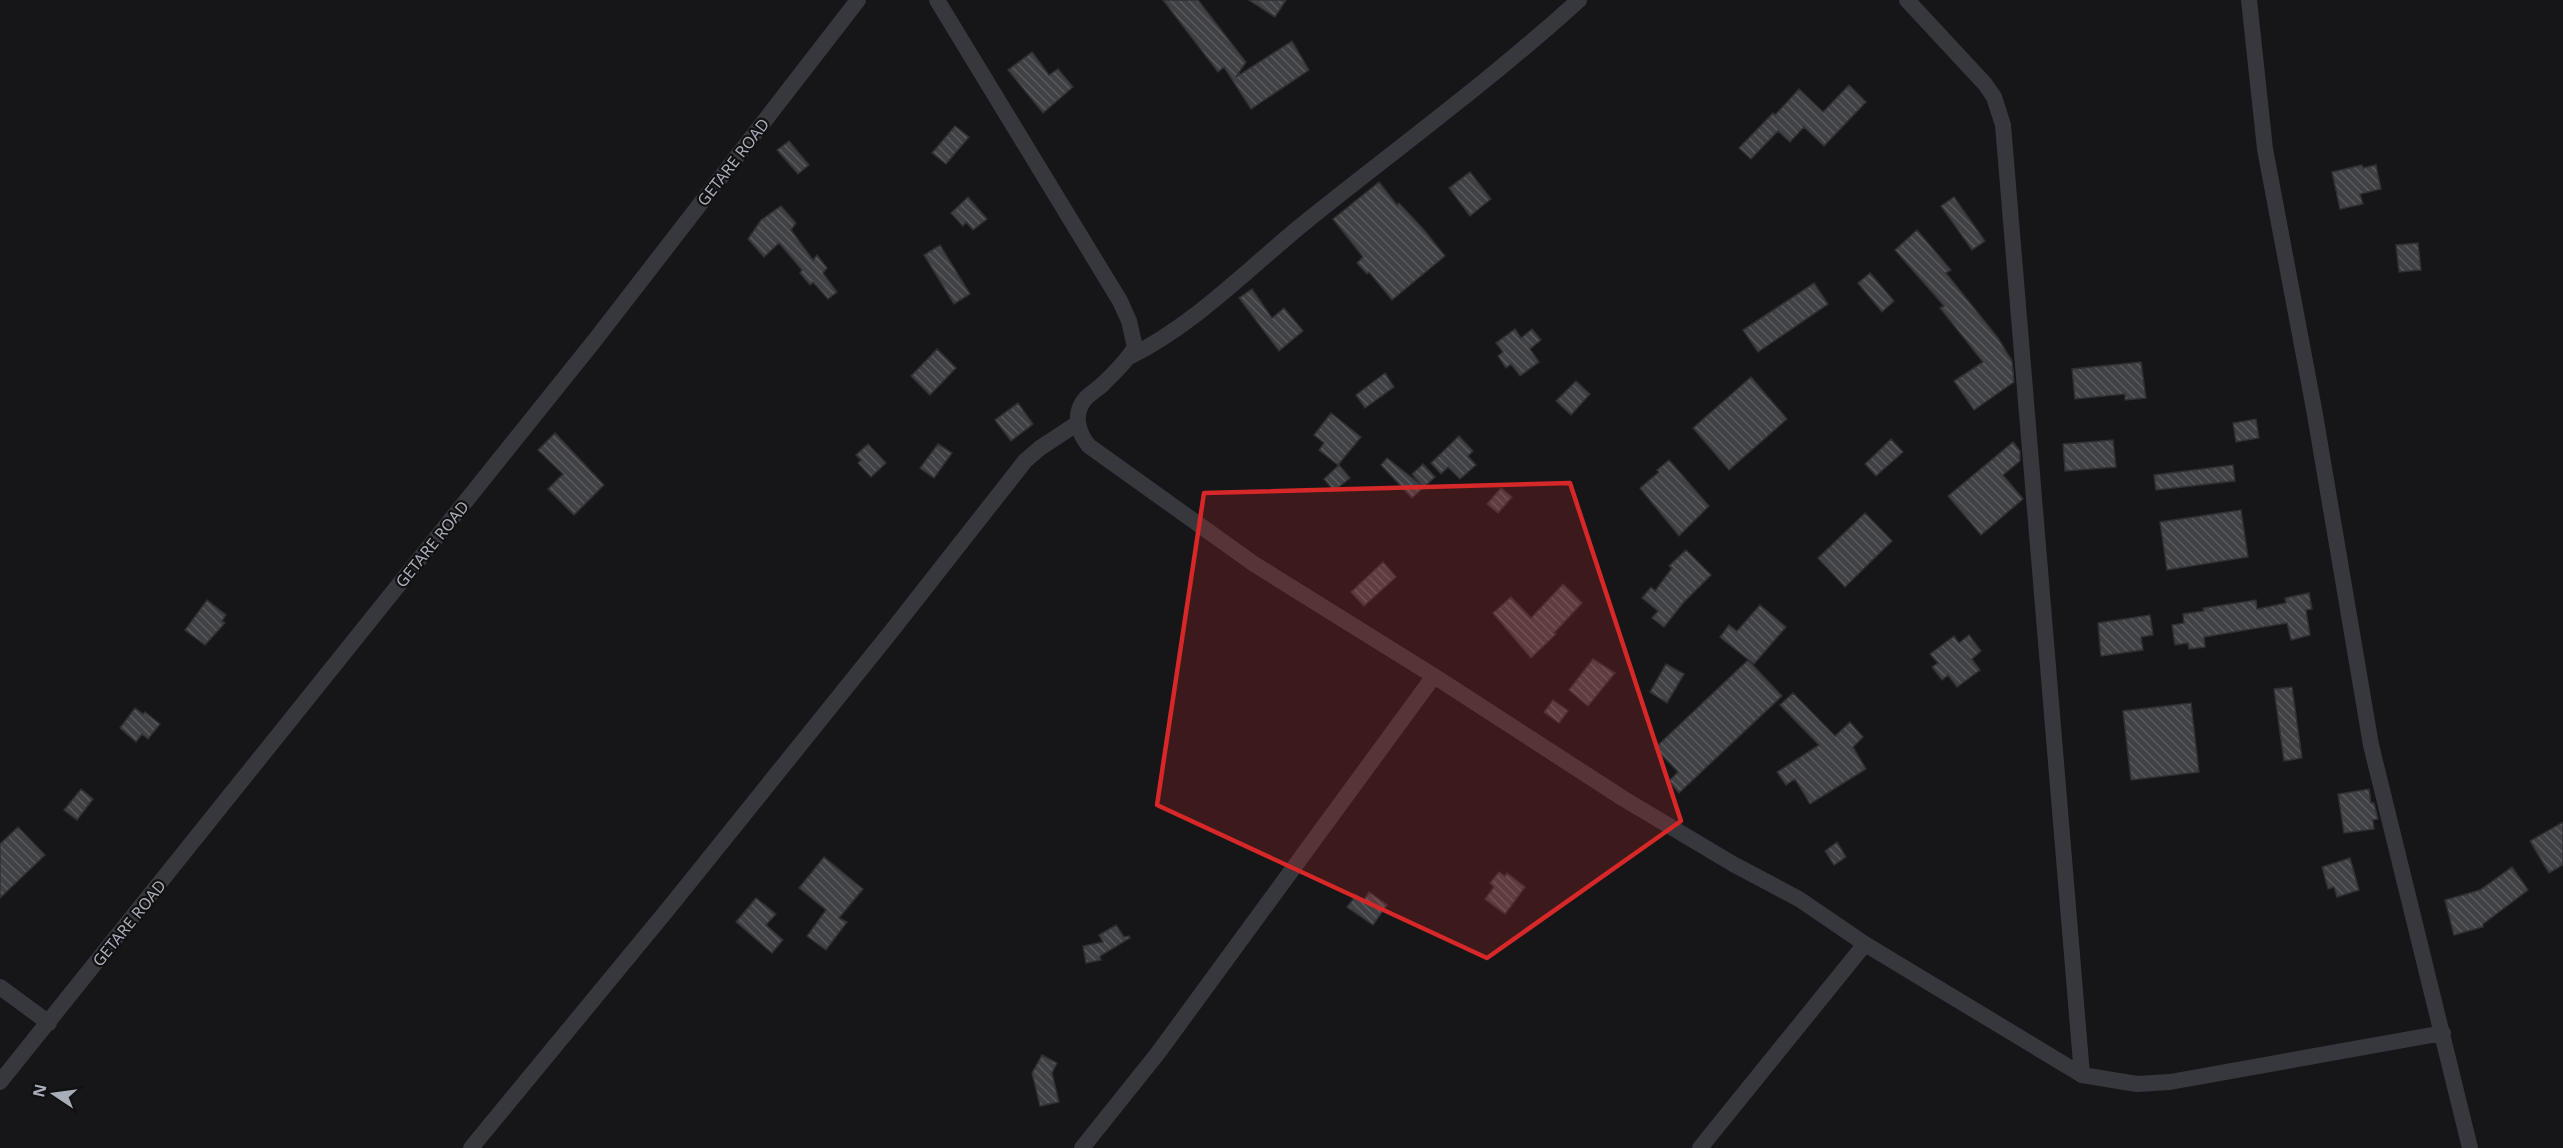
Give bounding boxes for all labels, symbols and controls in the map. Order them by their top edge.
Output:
street label: GETARE ROAD [692,114,774,210]
street label: GETARE ROAD [390,496,474,592]
street label: GETARE ROAD [87,875,171,971]
north arrow [24,1064,84,1124]
text: N [27,1082,52,1099]

